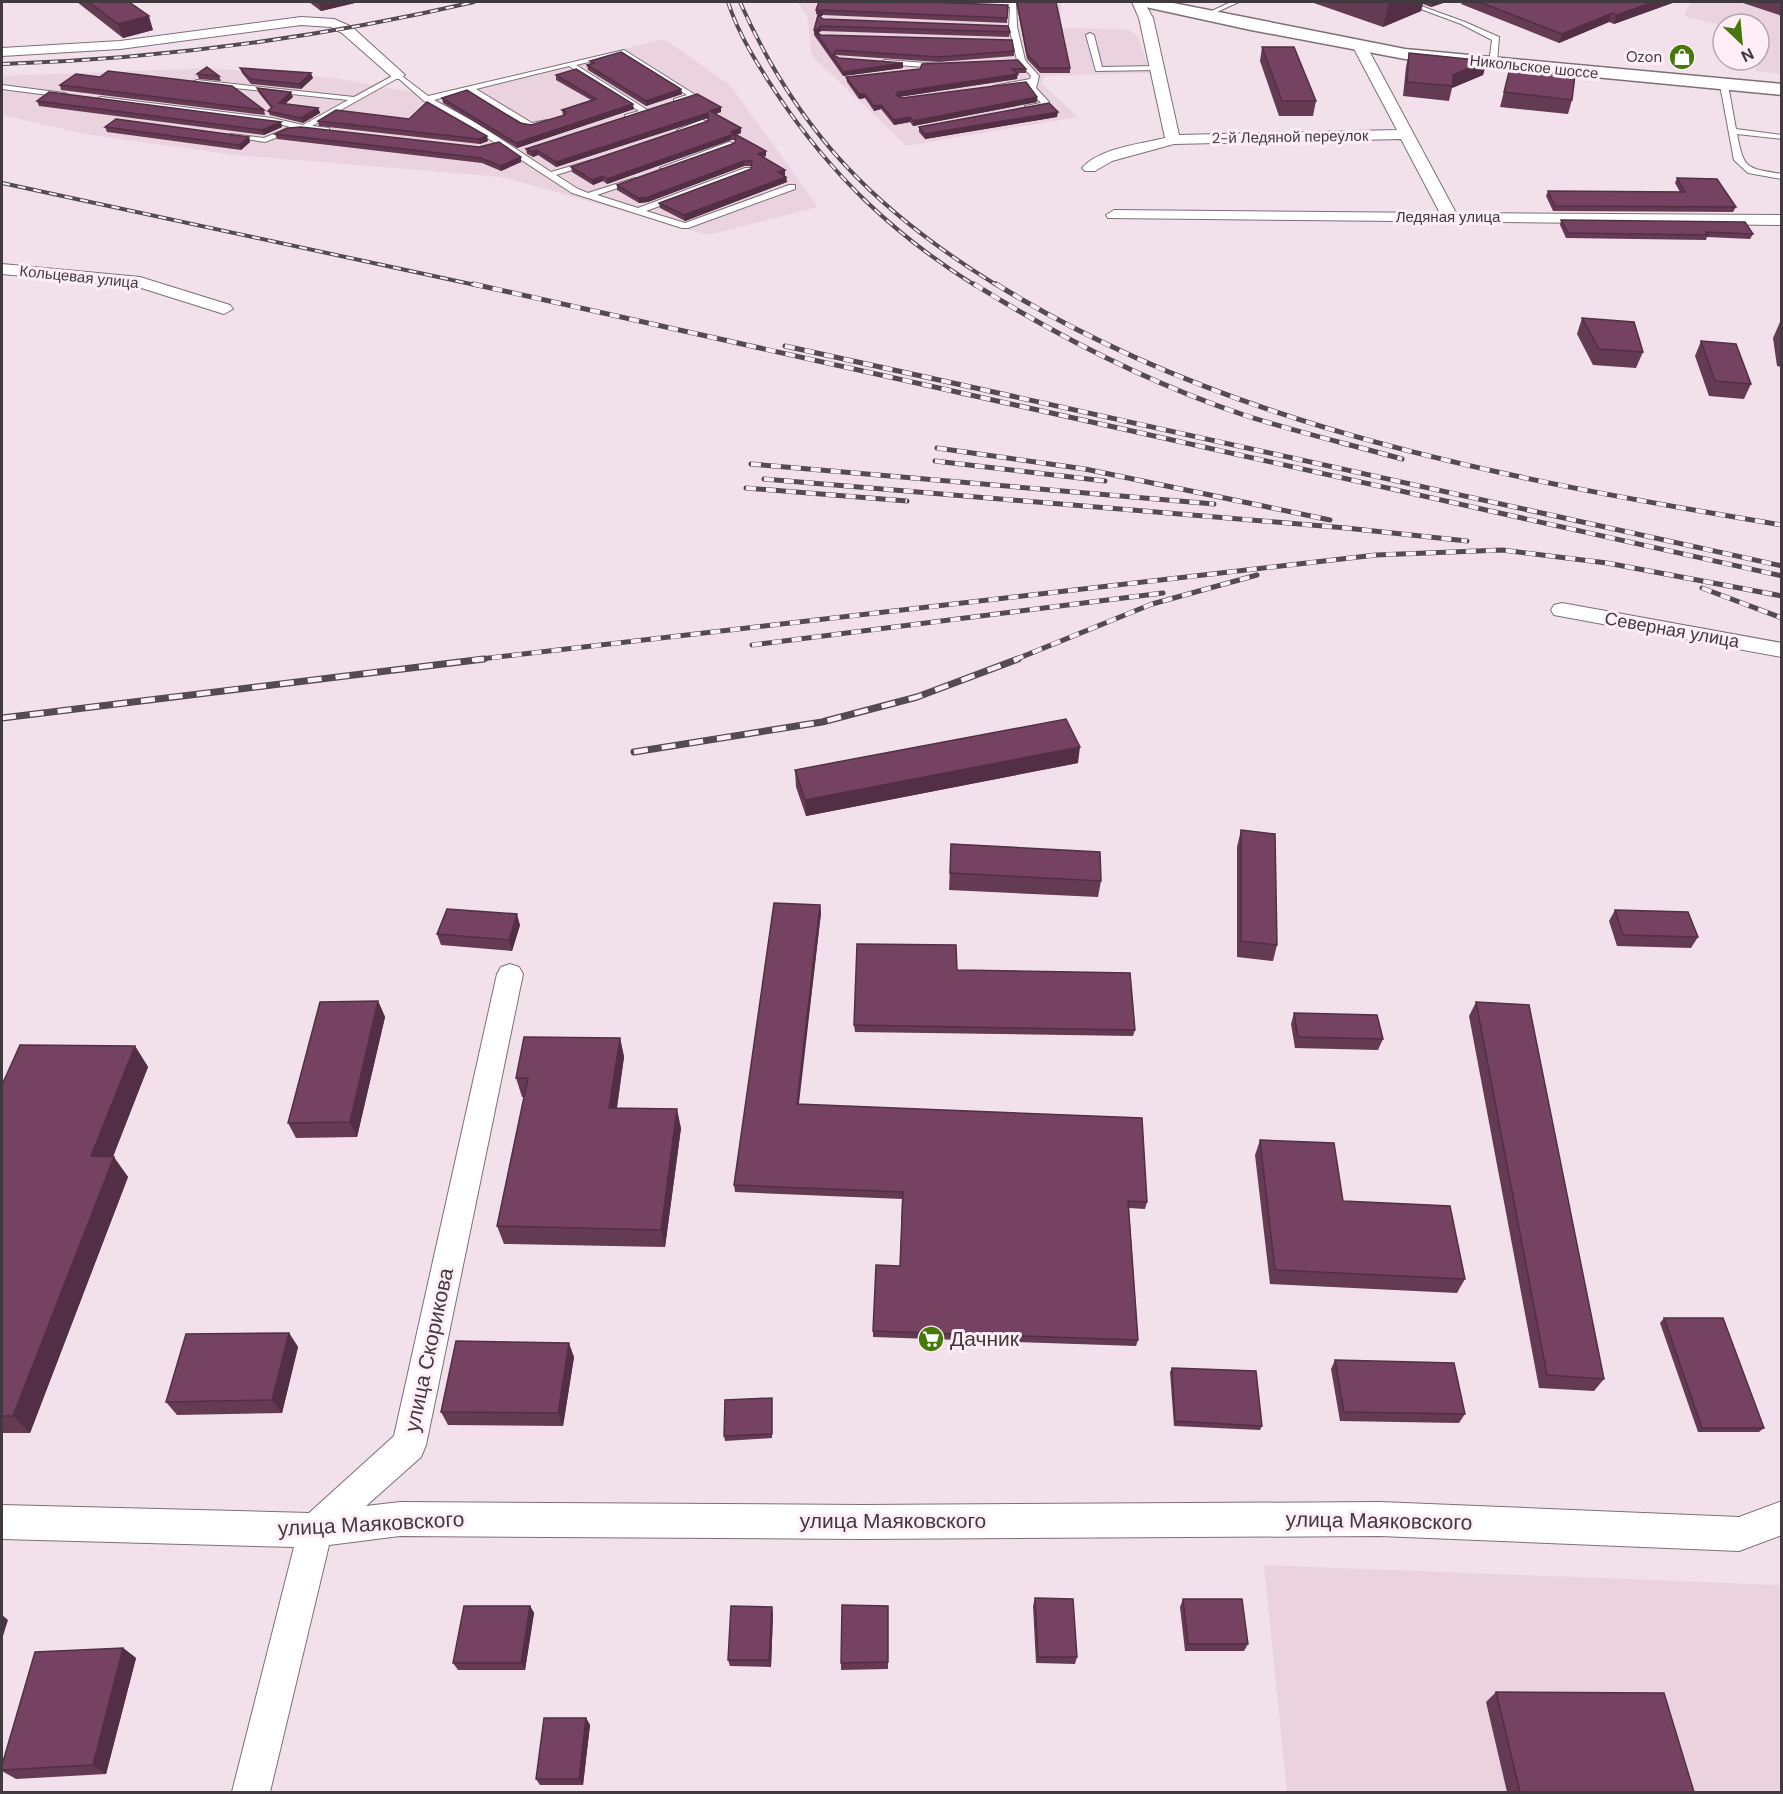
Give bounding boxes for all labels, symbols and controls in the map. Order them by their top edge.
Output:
north arrow [1711,12,1771,72]
shop icon: Ozon [1667,42,1697,72]
text: N [1738,43,1757,67]
place label: Ozon [1626,47,1662,67]
street label: Никольское шоссе [1469,50,1599,84]
street label: 2-й Ледяной переулок [1211,126,1369,148]
street label: Ледяная улица [1396,207,1501,227]
street label: Кольцевая улица [18,261,140,293]
street label: Северная улица [1603,606,1742,654]
street label: улица Скорикова [398,1265,460,1434]
supermarket icon: Дачник [916,1324,946,1354]
place label: Дачник [950,1325,1020,1353]
street label: улица Маяковского [277,1505,465,1543]
street label: улица Маяковского [1285,1505,1473,1537]
street label: улица Маяковского [800,1507,986,1535]

